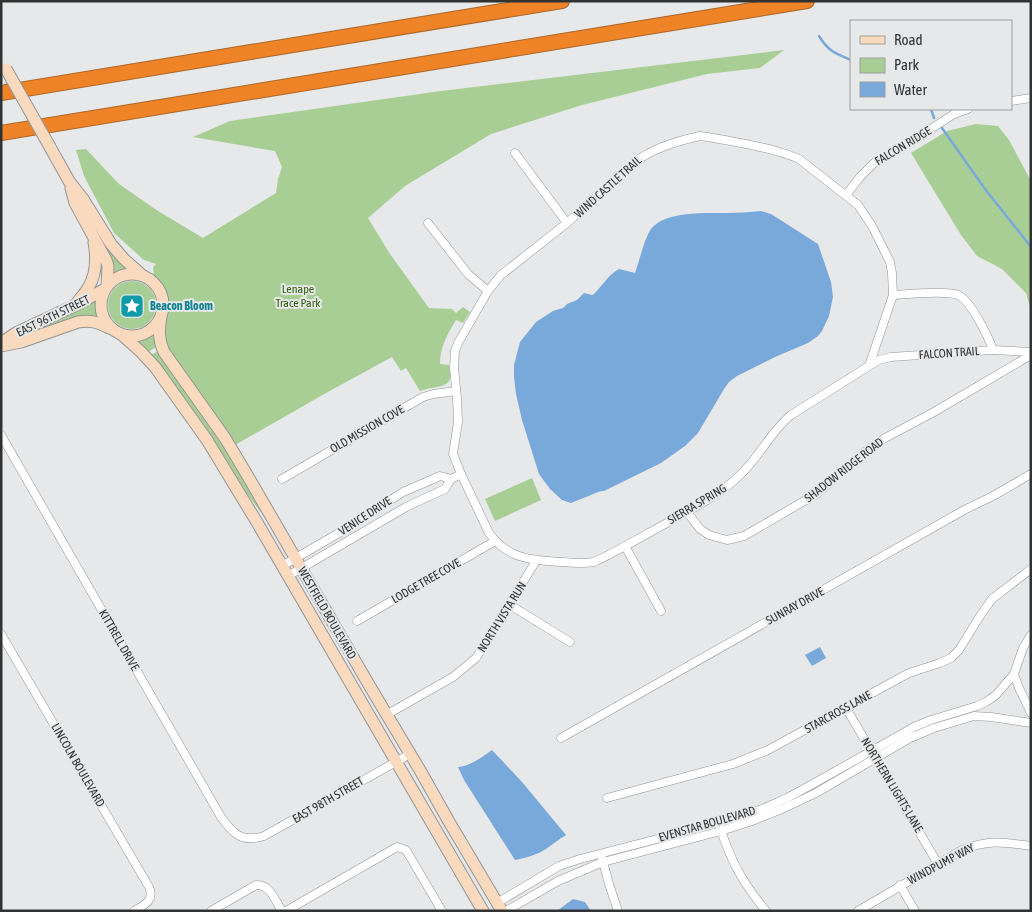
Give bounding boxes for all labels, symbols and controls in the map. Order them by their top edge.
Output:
legend [850,20,1012,110]
text: Road [894,31,923,48]
text: Park [894,56,919,73]
text: Water [894,81,927,98]
street label: FALCON RIDGE [872,124,934,168]
street label: WIND CASTLE TRAIL [572,153,645,221]
park label: Lenape Trace Park [275,282,321,310]
street label: EAST 96TH STREET [14,292,93,340]
place icon: Beacon Bloom [119,293,145,319]
place label: Beacon Bloom [150,299,213,313]
street label: FALCON TRAIL [918,344,980,362]
street label: OLD MISSION COVE [328,402,406,456]
street label: SHADOW RIDGE ROAD [802,435,886,505]
street label: SIERRA SPRING [665,481,729,527]
street label: VENICE DRIVE [336,494,394,538]
street label: LODGE TREE COVE [389,556,463,606]
street label: WESTFIELD BOULEVARD [295,565,359,662]
street label: NORTH VISTA RUN [475,579,529,655]
street label: SUNRAY DRIVE [764,584,826,628]
street label: KITTRELL DRIVE [96,607,142,673]
street label: STARCROSS LANE [802,688,874,736]
street label: LINCOLN BOULEVARD [48,721,108,809]
street label: NORTHERN LIGHTS LANE [858,735,926,835]
street label: EAST 98TH STREET [290,774,367,826]
street label: EVENSTAR BOULEVARD [657,803,757,845]
street label: WINDPUMP WAY [905,840,977,887]

